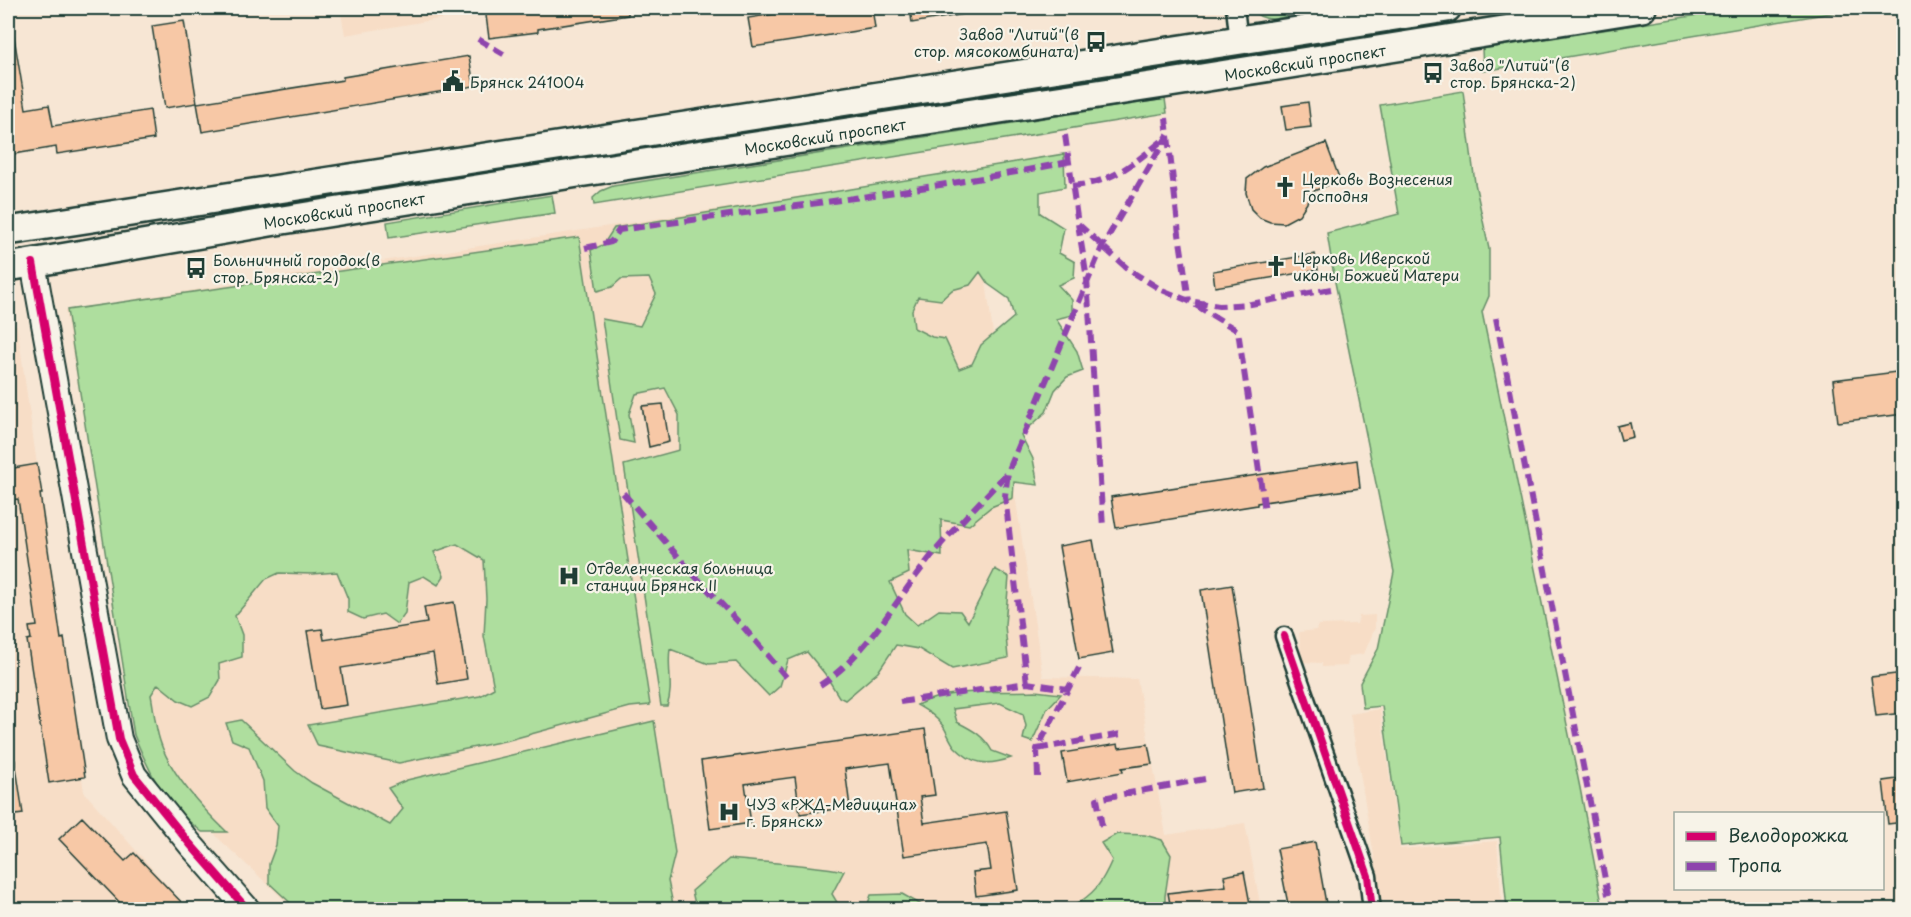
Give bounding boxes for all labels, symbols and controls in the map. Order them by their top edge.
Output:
place label: Завод "Литий"(в стор. мясокомбината) [914,22,1079,62]
bus stop icon: Завод "Литий"(в стор. мясокомбината) [1084,30,1108,54]
street label: Московский проспект [1223,38,1388,86]
place label: Завод "Литий"(в стор. Брянска-2) [1450,53,1576,93]
bus stop icon: Завод "Литий"(в стор. Брянска-2) [1421,61,1445,85]
public building icon: Брянск 241004 [441,69,465,93]
place label: Брянск 241004 [470,70,585,93]
street label: Московский проспект [743,112,908,160]
place label: Церковь Вознесения Господня [1302,167,1453,207]
church icon: Церковь Вознесения Господня [1273,175,1297,199]
street label: Московский проспект [262,186,427,234]
place label: Церковь Иверской иконы Божией Матери [1293,246,1459,286]
place label: Больничный городок(в стор. Брянска-2) [213,248,380,288]
church icon: Церковь Иверской иконы Божией Матери [1264,254,1288,278]
bus stop icon: Больничный городок(в стор. Брянска-2) [184,256,208,280]
place label: Отделенческая больница станции Брянск II [586,556,774,596]
hospital icon: Отделенческая больница станции Брянск II [557,564,581,588]
place label: ЧУЗ «РЖД-Медицина» г. Брянск» [746,792,917,832]
hospital icon: ЧУЗ «РЖД-Медицина» г. Брянск» [717,800,741,824]
legend [1674,812,1884,890]
text: Велодорожка [1728,821,1849,848]
text: Тропа [1728,851,1781,878]

